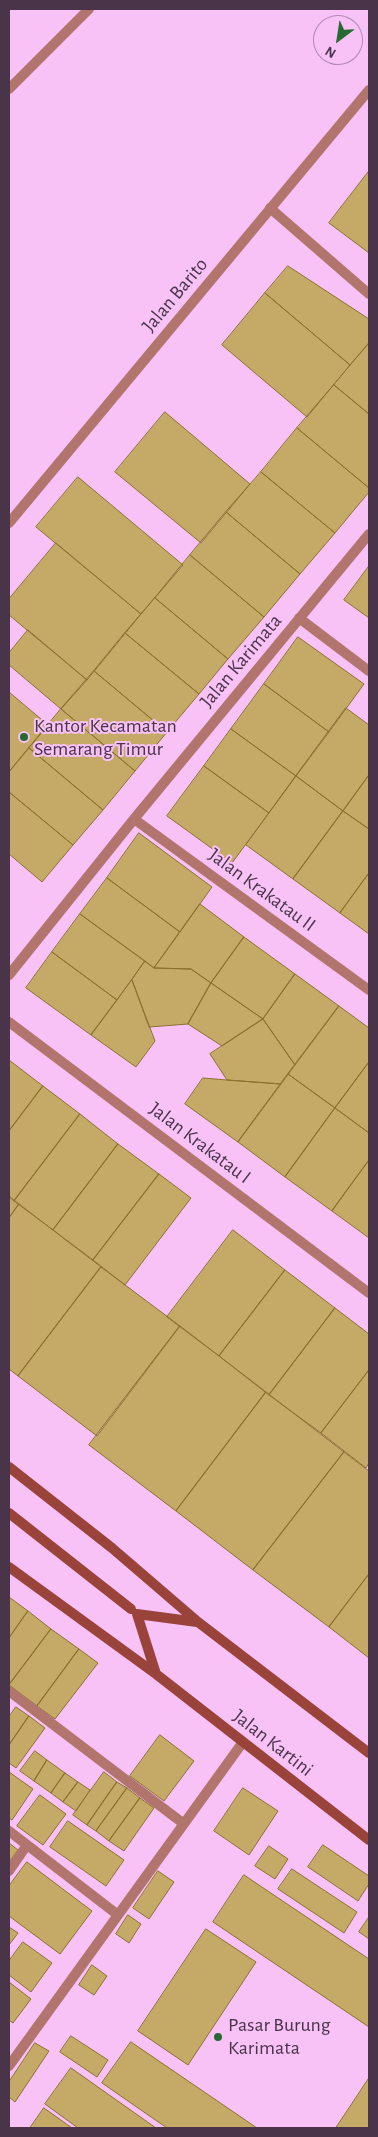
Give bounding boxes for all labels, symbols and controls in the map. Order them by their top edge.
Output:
north arrow [313,15,363,65]
text: N [323,43,339,61]
street label: Jalan Barito [137,253,213,337]
street label: Jalan Karimata [195,609,287,713]
place label: Kantor Kecamatan Semarang Timur [34,714,177,761]
marker: Kantor Kecamatan Semarang Timur [18,731,30,743]
street label: Jalan Krakatau II [204,843,320,937]
street label: Jalan Krakatau I [144,1097,256,1189]
street label: Jalan Kartini [228,1704,318,1782]
place label: Pasar Burung Karimata [228,2013,331,2060]
marker: Pasar Burung Karimata [212,2031,224,2043]

